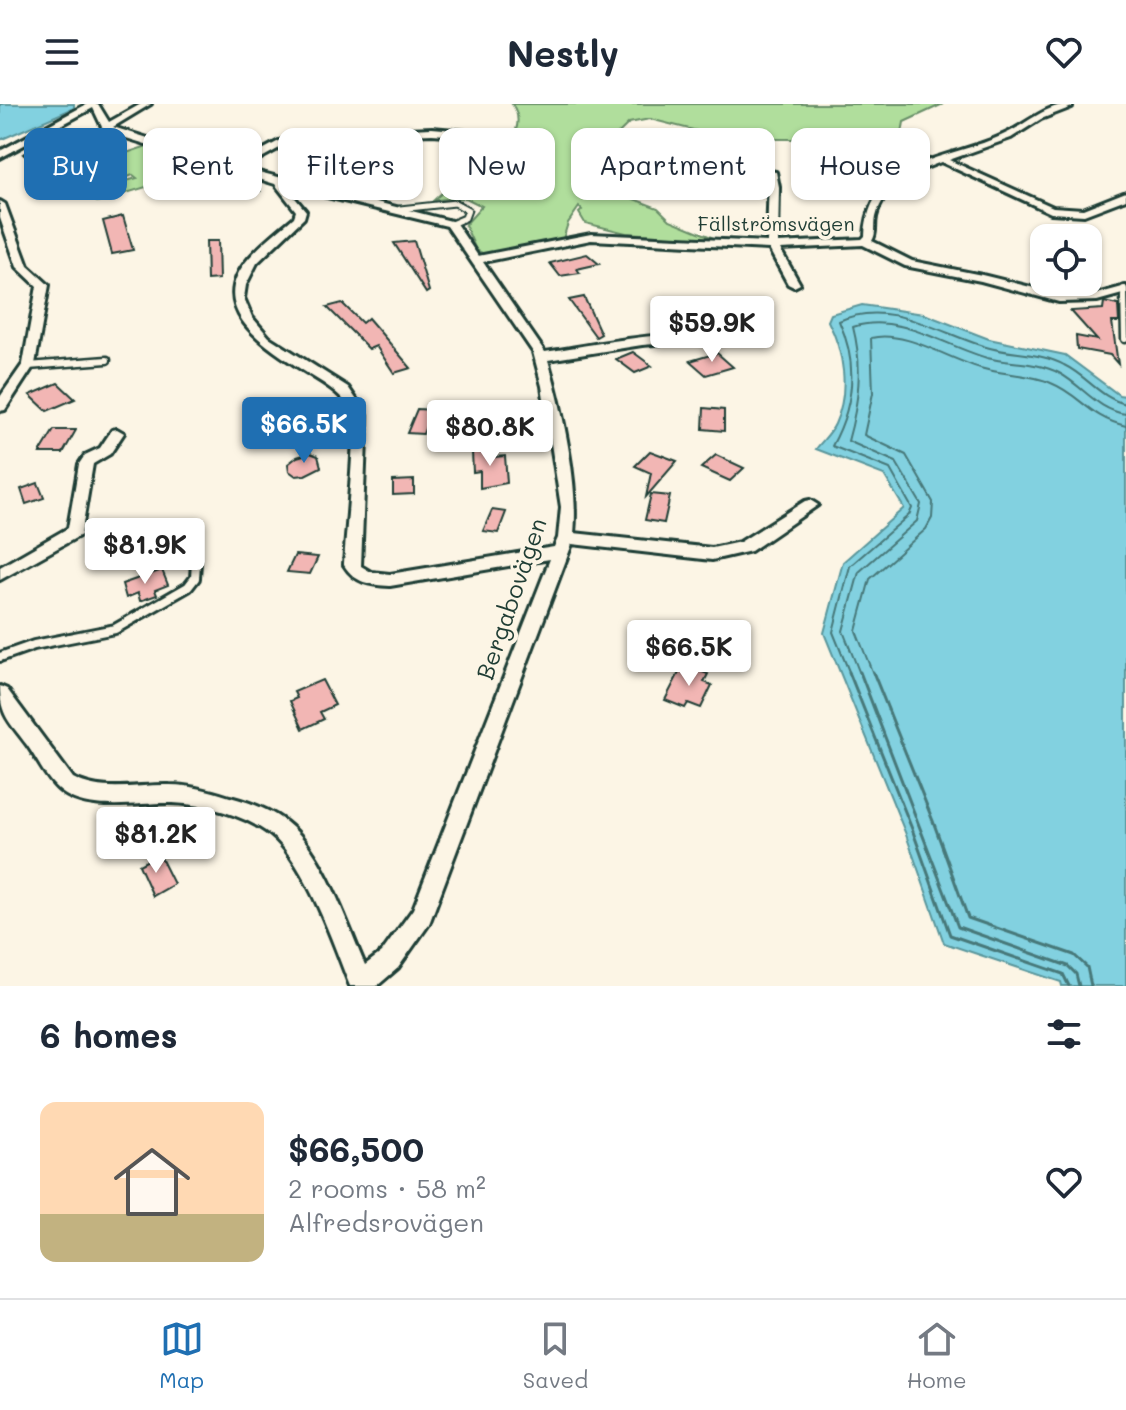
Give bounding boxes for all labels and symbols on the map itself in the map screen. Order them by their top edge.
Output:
street label: Fällströmsvägen [697,210,855,236]
pin: $59.9K [647,296,777,364]
pin: $66.5K [239,397,369,465]
pin: $80.8K [425,400,555,468]
street label: Bergabovägen [468,514,553,683]
pin: $81.9K [80,518,210,586]
pin: $66.5K [624,620,754,688]
pin: $81.2K [91,807,221,875]

